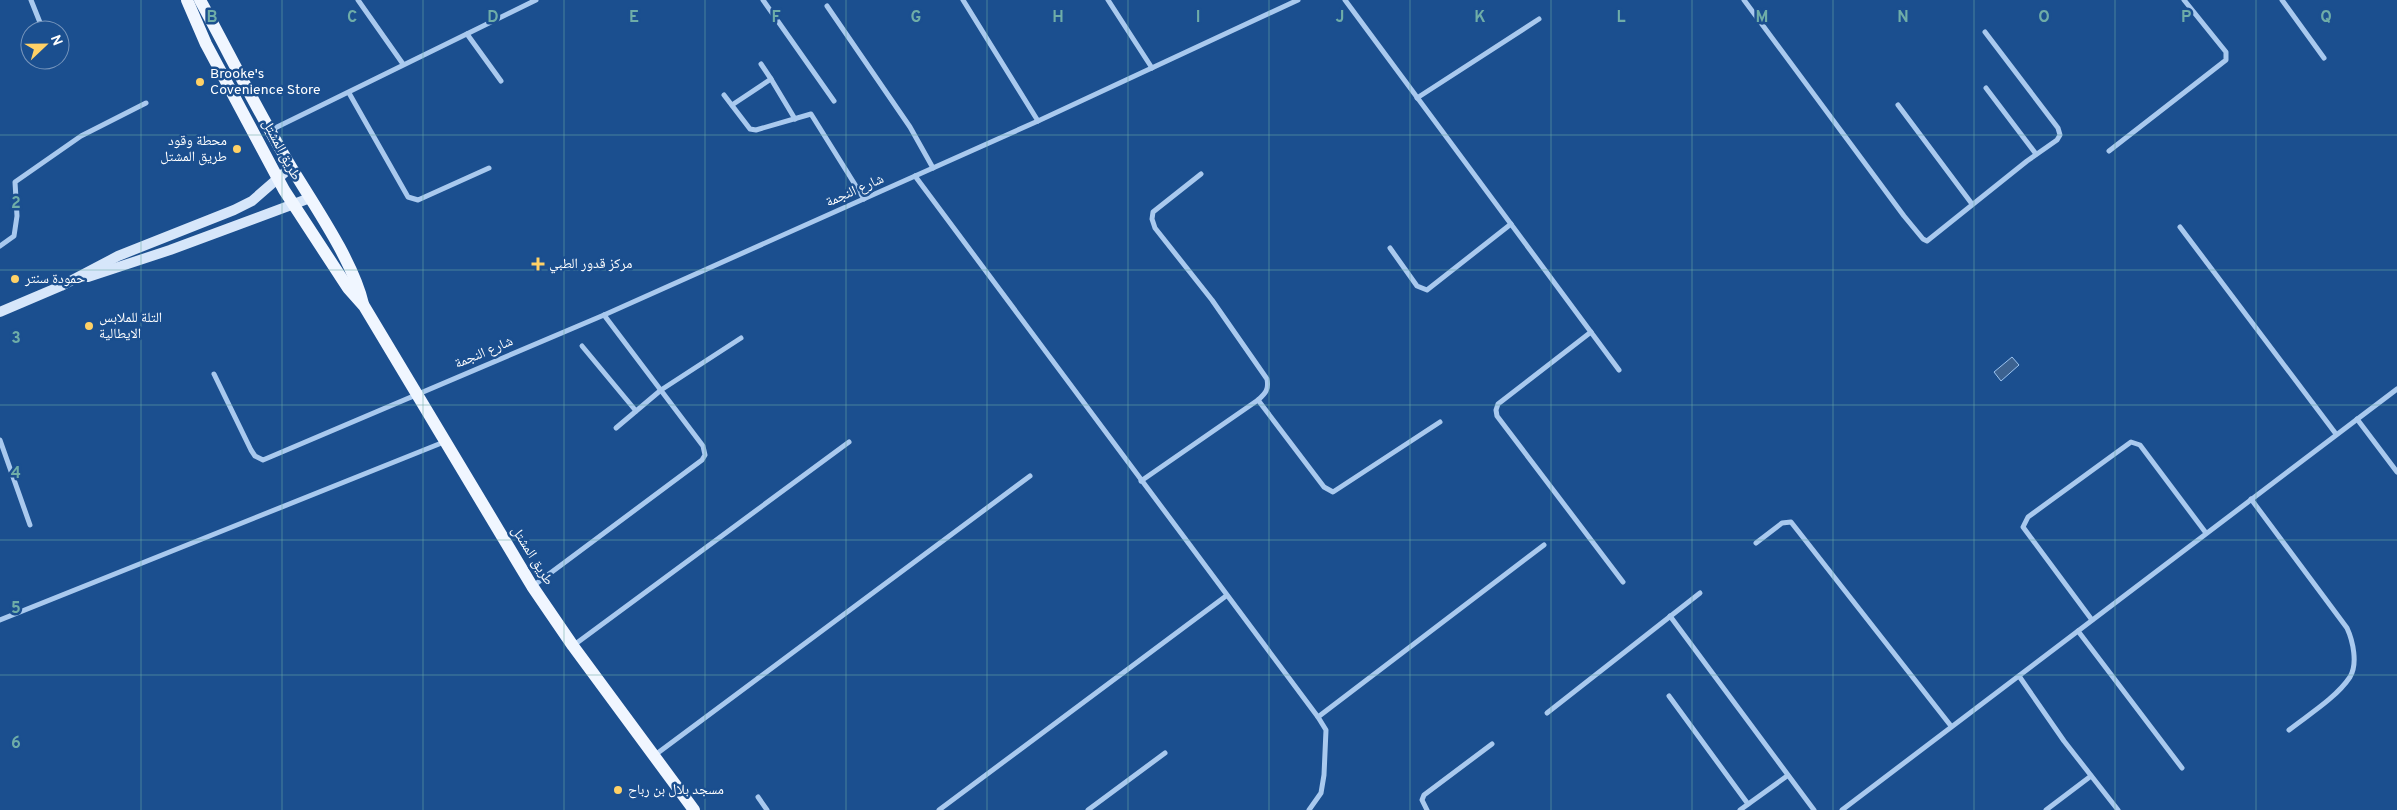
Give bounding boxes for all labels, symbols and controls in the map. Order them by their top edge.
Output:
text: B [206,8,218,28]
text: C [347,8,357,28]
text: D [487,8,499,28]
text: E [629,8,639,28]
text: F [771,8,781,28]
text: G [911,8,921,28]
text: H [1052,8,1064,28]
text: I [1196,8,1200,28]
text: J [1336,8,1344,28]
text: K [1474,8,1486,28]
text: L [1616,8,1626,28]
text: M [1756,8,1768,28]
text: N [1897,8,1909,28]
text: O [2038,8,2050,28]
text: P [2181,8,2191,28]
text: Q [2320,8,2332,28]
north arrow [20,20,70,70]
text: N [46,33,65,49]
place label: Brooke's Covenience Store [210,66,321,99]
marker: Brooke's Covenience Store [194,76,206,88]
street label: طريق المشتل [258,117,304,183]
place label: محطة وقود طريق المشتل [160,133,227,166]
marker: محطة وقود طريق المشتل [231,143,243,155]
street label: شارع النجمة [823,171,887,211]
text: 2 [11,194,21,214]
place label: مركز قدور الطبي [549,256,632,274]
marker: مركز قدور الطبي [531,257,545,271]
place label: حمودة سنتر [24,271,85,288]
marker: حمودة سنتر [9,273,21,285]
place label: التلة للملابس الايطالية [99,310,162,343]
marker: التلة للملابس الايطالية [83,320,95,332]
text: 3 [11,329,21,349]
street label: شارع النجمة [452,333,516,373]
text: 4 [11,464,21,484]
street label: طريق المشتل [507,523,557,589]
text: 5 [11,599,21,619]
text: 6 [11,734,21,754]
place label: مسجد بلال بن رباح [628,782,724,799]
marker: مسجد بلال بن رباح [612,784,624,796]

